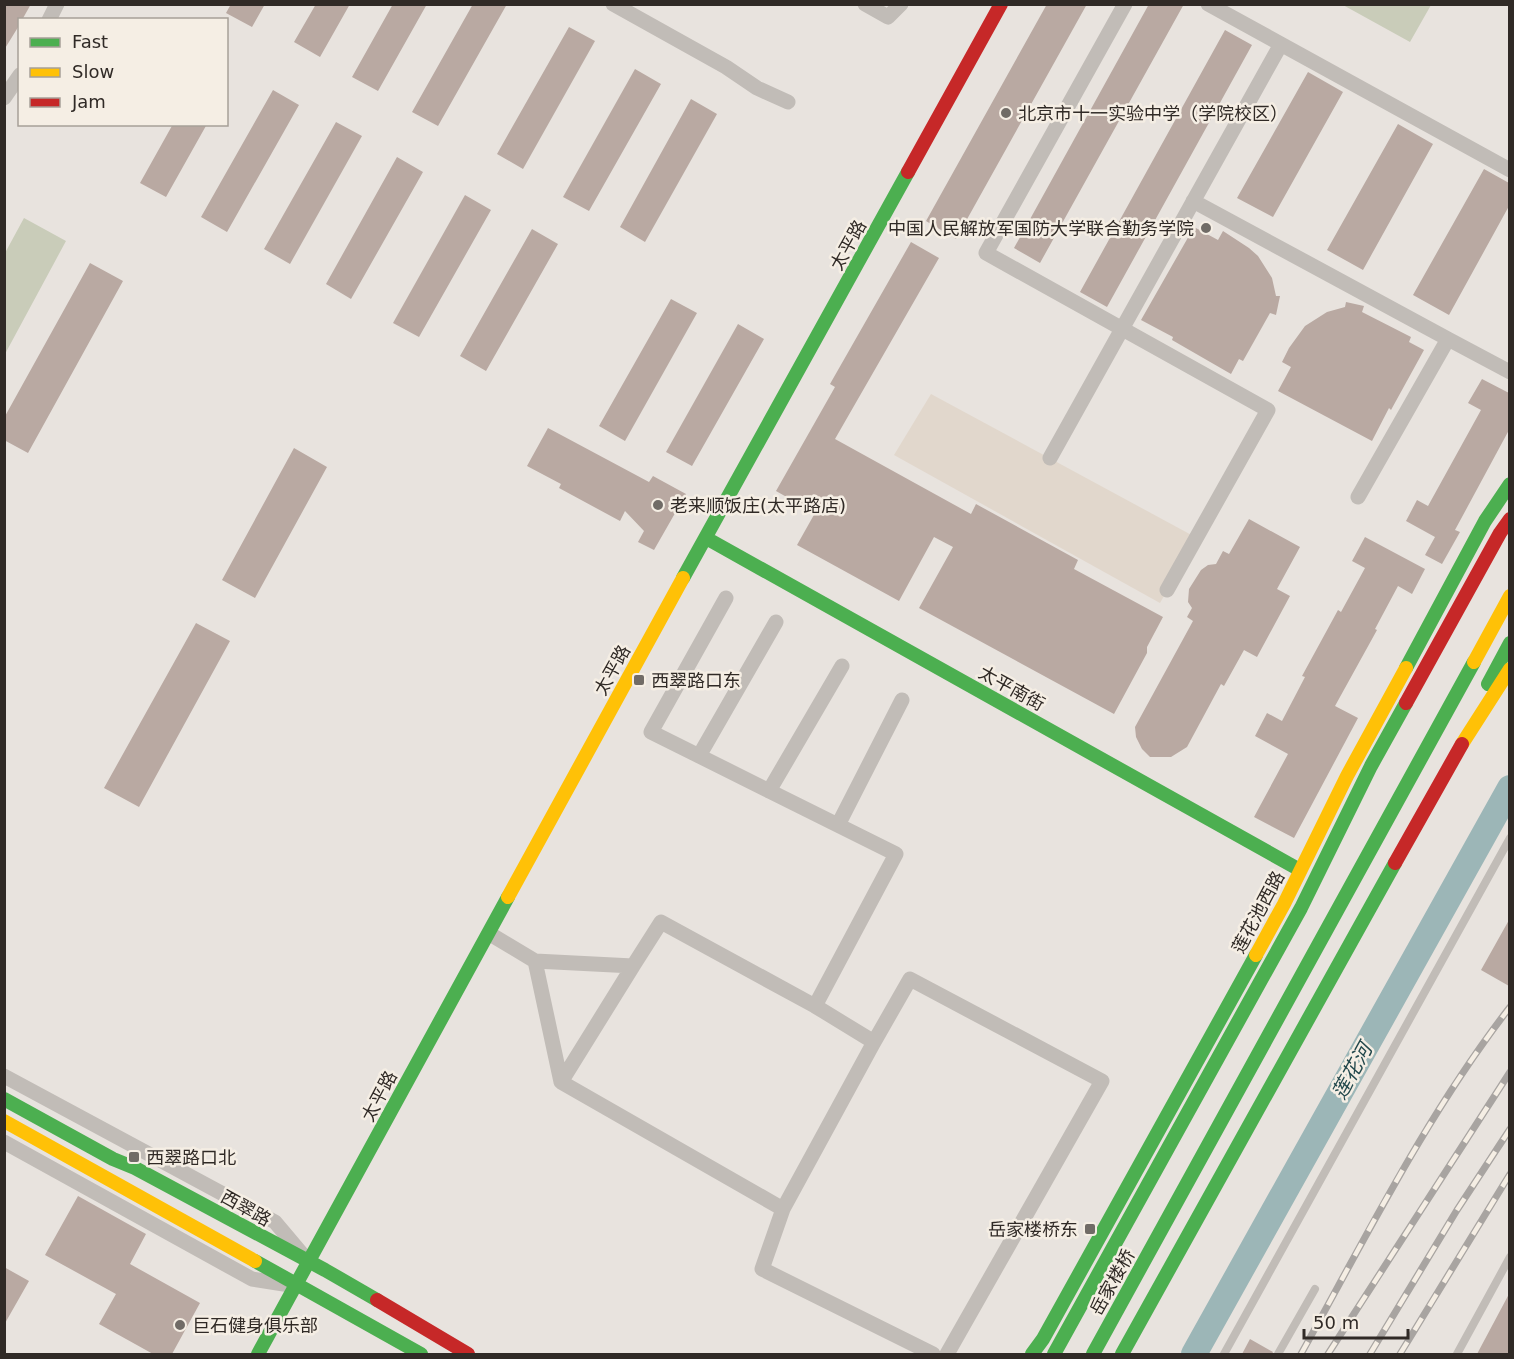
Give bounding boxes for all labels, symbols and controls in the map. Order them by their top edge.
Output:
legend [18,18,228,126]
text: Fast [72,31,108,52]
text: Slow [72,61,114,82]
text: Jam [71,91,106,112]
place label: 北京市十一实验中学（学院校区） [1018,103,1288,124]
marker: 北京市十一实验中学（学院校区） [999,106,1013,120]
street label: 太平路 [826,216,870,274]
place label: 中国人民解放军国防大学联合勤务学院 [888,218,1194,239]
marker: 中国人民解放军国防大学联合勤务学院 [1199,221,1213,235]
place label: 老来顺饭庄(太平路店) [670,495,846,516]
marker: 老来顺饭庄(太平路店) [651,498,665,512]
street label: 太平路 [590,641,634,699]
street label: 太平南街 [975,661,1049,715]
place label: 西翠路口东 [651,670,741,691]
marker: 西翠路口东 [632,673,646,687]
street label: 莲花池西路 [1228,867,1288,957]
water label: 莲花河 [1327,1035,1379,1103]
street label: 太平路 [357,1067,401,1125]
place label: 西翠路口北 [146,1147,236,1168]
marker: 西翠路口北 [127,1150,141,1164]
street label: 西翠路 [217,1186,275,1230]
place label: 岳家楼桥东 [988,1219,1078,1240]
marker: 岳家楼桥东 [1083,1222,1097,1236]
street label: 岳家楼桥 [1085,1245,1139,1319]
scale bar [1304,1302,1408,1340]
text: 50 m [1313,1312,1359,1333]
place label: 巨石健身俱乐部 [192,1315,318,1336]
marker: 巨石健身俱乐部 [173,1318,187,1332]

